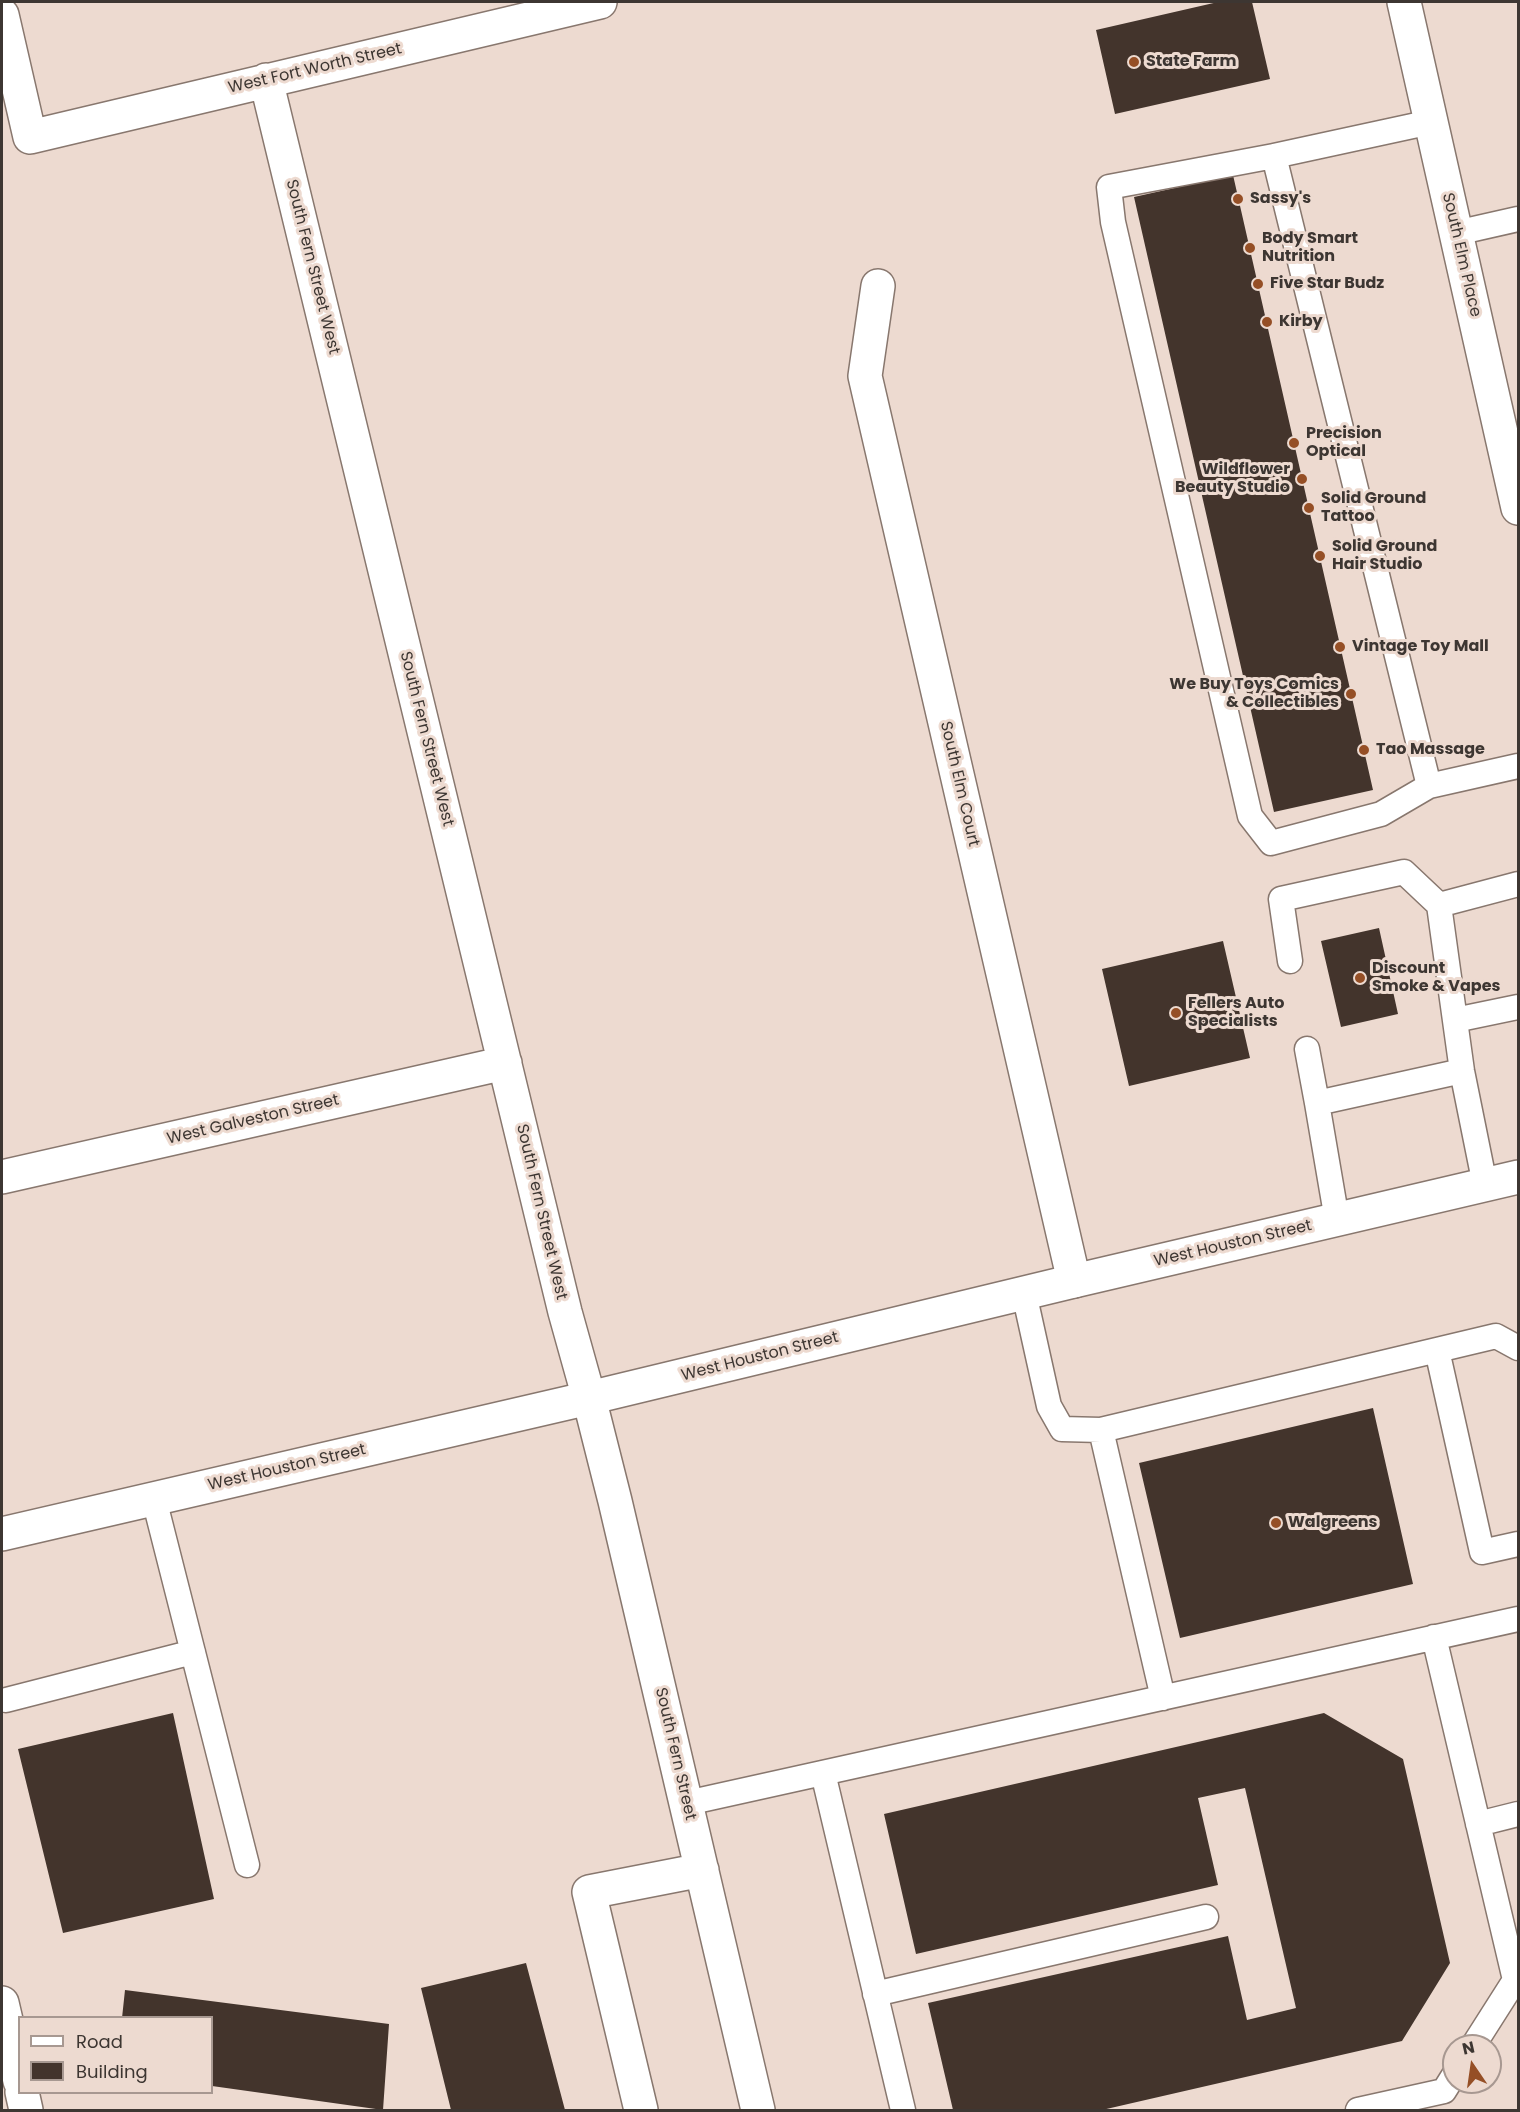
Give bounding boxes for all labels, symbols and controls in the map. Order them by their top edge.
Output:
street label: West Fort Worth Street [226,40,404,98]
place label: State Farm [1146,52,1236,72]
marker: State Farm [1127,55,1141,69]
street label: South Fern Street West [281,178,343,356]
place label: Sassy's [1250,189,1311,209]
street label: South Elm Place [1437,191,1485,319]
marker: Sassy's [1231,192,1245,206]
place label: Body Smart Nutrition [1262,229,1358,267]
marker: Body Smart Nutrition [1243,241,1257,255]
place label: Five Star Budz [1270,274,1384,294]
marker: Five Star Budz [1251,277,1265,291]
place label: Kirby [1279,312,1323,332]
marker: Kirby [1260,315,1274,329]
place label: Precision Optical [1306,424,1382,462]
marker: Precision Optical [1287,436,1301,450]
place label: Wildflower Beauty Studio [1175,460,1290,498]
marker: Wildflower Beauty Studio [1295,472,1309,486]
place label: Solid Ground Tattoo [1321,489,1426,527]
marker: Solid Ground Tattoo [1302,501,1316,515]
place label: Solid Ground Hair Studio [1332,537,1437,575]
marker: Solid Ground Hair Studio [1313,549,1327,563]
place label: Vintage Toy Mall [1352,637,1489,657]
marker: Vintage Toy Mall [1333,640,1347,654]
street label: South Fern Street West [395,650,457,828]
place label: We Buy Toys Comics & Collectibles [1169,675,1339,713]
marker: We Buy Toys Comics & Collectibles [1344,687,1358,701]
street label: South Elm Court [935,720,983,848]
place label: Tao Massage [1376,740,1485,760]
marker: Tao Massage [1357,743,1371,757]
place label: Discount Smoke & Vapes [1372,959,1500,997]
marker: Discount Smoke & Vapes [1353,971,1367,985]
place label: Fellers Auto Specialists [1188,994,1284,1032]
marker: Fellers Auto Specialists [1169,1006,1183,1020]
street label: West Galveston Street [165,1091,341,1149]
street label: South Fern Street West [511,1122,571,1302]
street label: West Houston Street [1152,1217,1314,1271]
street label: West Houston Street [679,1328,841,1386]
street label: West Houston Street [206,1441,368,1495]
place label: Walgreens [1288,1513,1378,1533]
marker: Walgreens [1269,1516,1283,1530]
street label: South Fern Street [650,1686,700,1822]
legend [18,2016,213,2094]
text: Road [76,2029,123,2054]
north arrow [1442,2034,1502,2094]
text: N [1460,2035,1477,2060]
text: Building [76,2059,148,2084]

